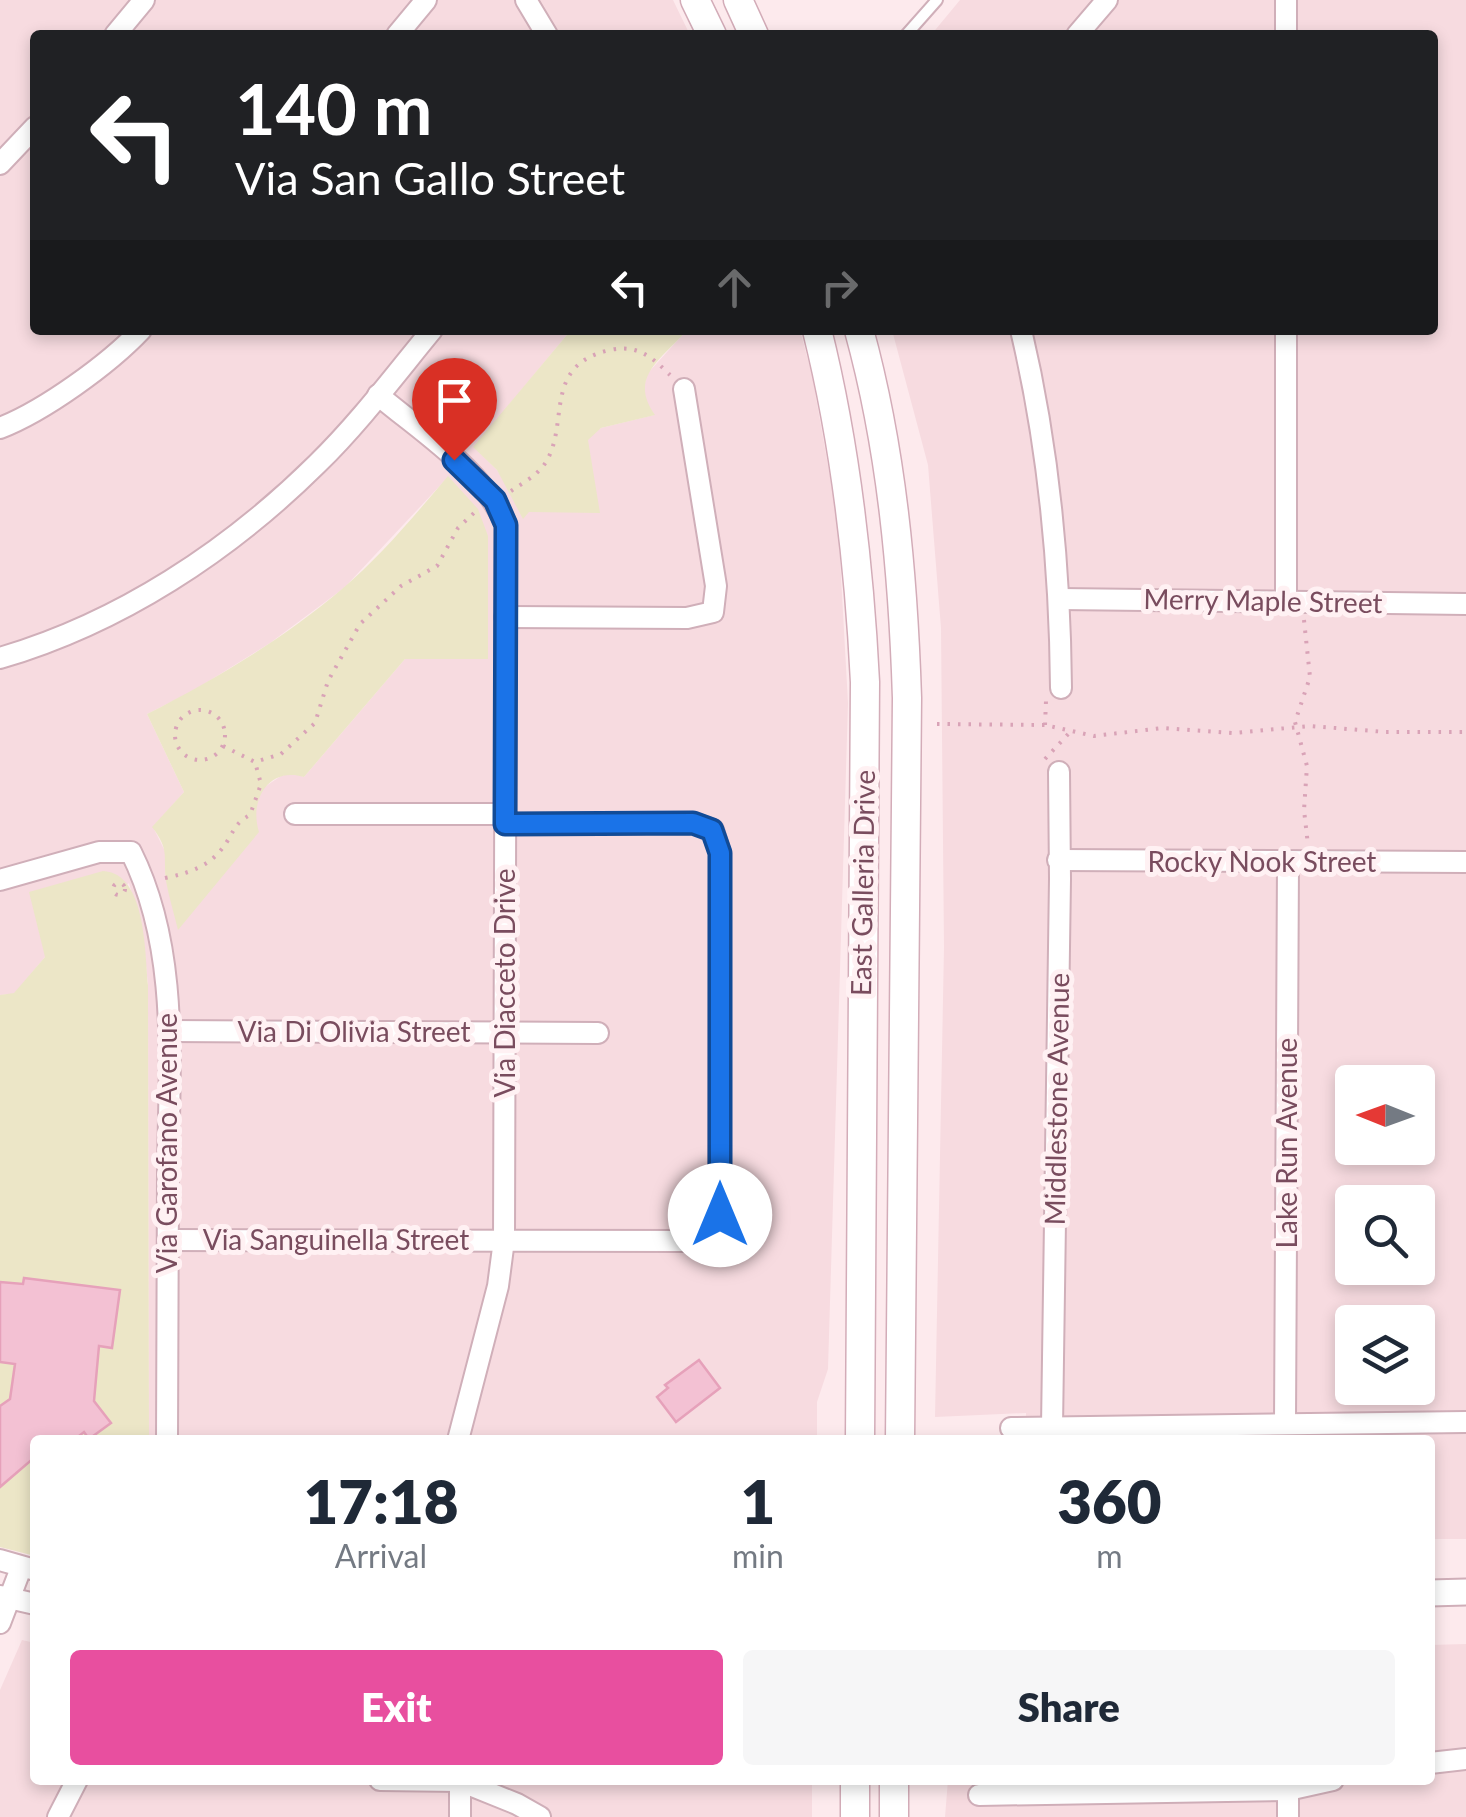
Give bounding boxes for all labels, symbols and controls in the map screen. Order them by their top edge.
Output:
text: 140 m [235,66,432,150]
icon: left [70,70,200,200]
text: Via San Gallo Street [235,151,625,205]
icon: left [602,260,657,315]
icon: ahead [707,260,762,315]
icon: right [812,260,867,315]
pin [412,358,497,461]
icon: arrive [427,373,482,428]
street label: Merry Maple Street [1143,581,1383,619]
street label: East Galleria Drive [843,770,881,996]
street label: Rocky Nook Street [1148,844,1376,878]
street label: Via Diacceto Drive [487,868,521,1098]
street label: Middlestone Avenue [1037,972,1075,1226]
street label: Via Garofano Avenue [149,1013,183,1273]
street label: Via Di Olivia Street [237,1014,471,1048]
street label: Lake Run Avenue [1269,1038,1303,1248]
north arrow [1335,1065,1435,1165]
map controls [1335,1065,1435,1405]
position arrow [668,1163,772,1267]
button: search [1335,1185,1435,1285]
street label: Via Sanguinella Street [203,1222,469,1256]
button: layers [1335,1305,1435,1405]
text: 17:18 [303,1465,459,1537]
text: 1 [740,1465,775,1537]
text: 360 [1057,1465,1162,1537]
text: Arrival [335,1536,427,1575]
text: min [732,1536,784,1575]
text: m [1096,1536,1123,1575]
button: Exit [70,1650,723,1765]
button: Share [743,1650,1395,1765]

